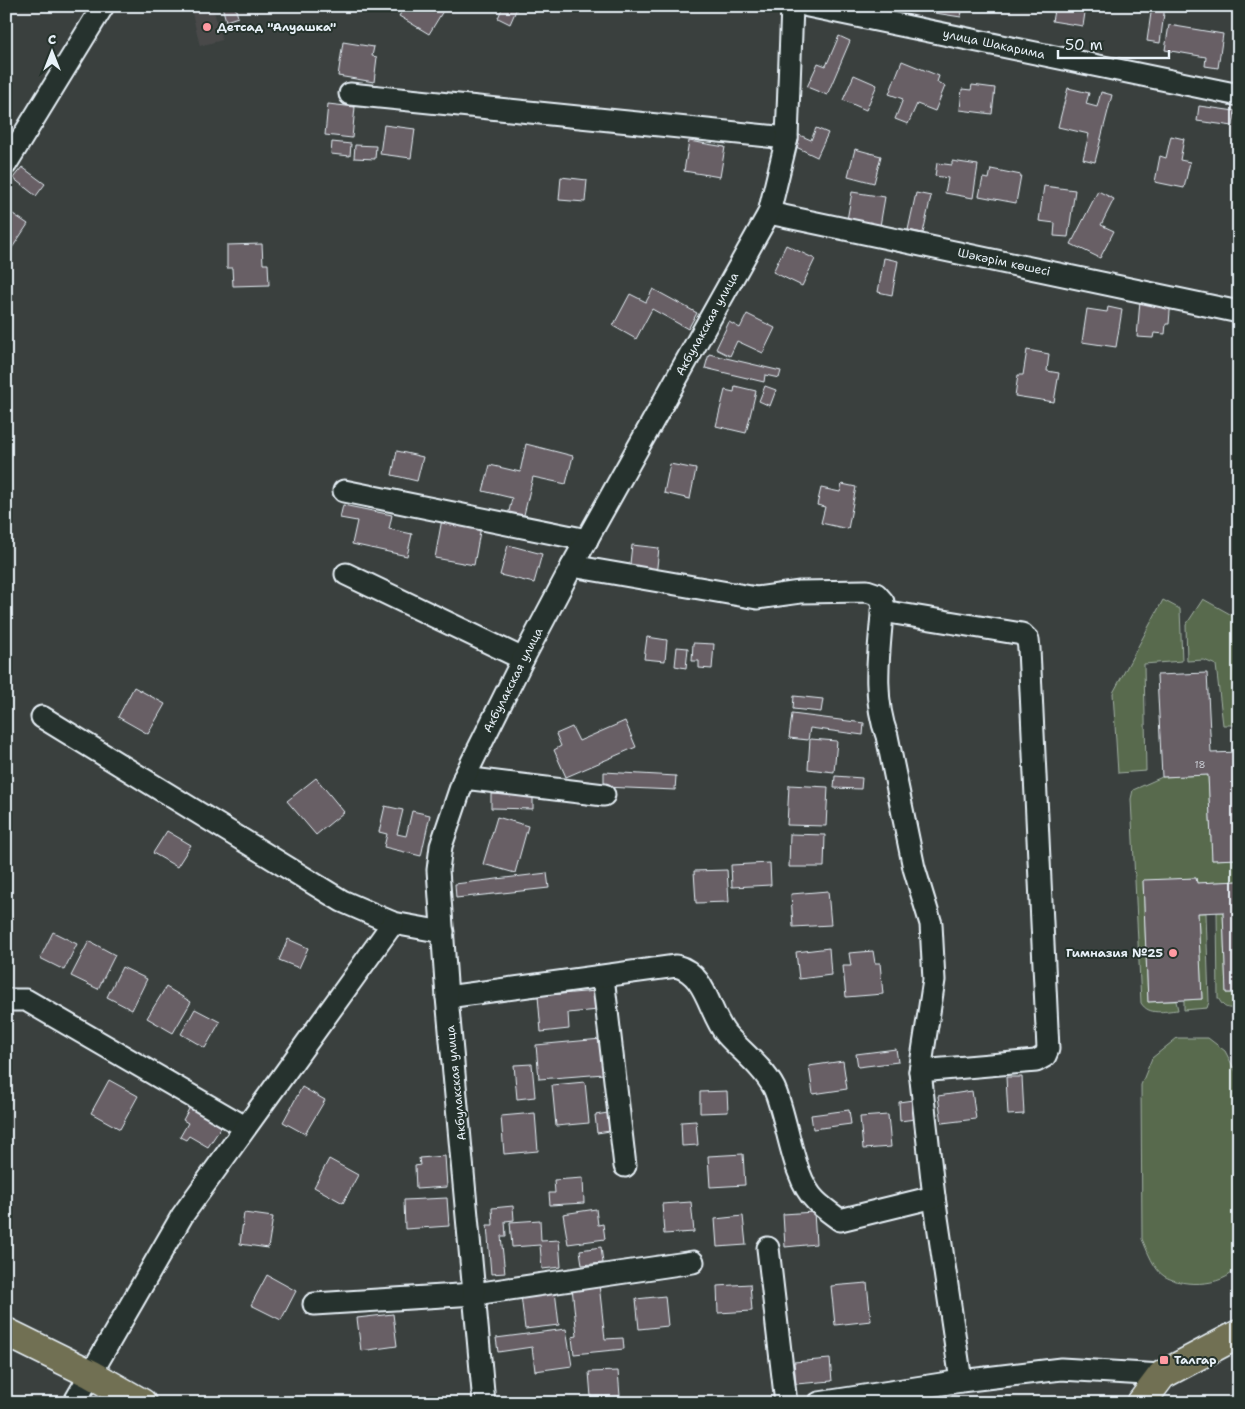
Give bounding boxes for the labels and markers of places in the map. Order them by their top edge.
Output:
place label: Детсад "Алуашка" [217,19,336,35]
marker: Детсад "Алуашка" [201,21,213,33]
place label: Гимназия №25 [1066,945,1163,961]
marker: Гимназия №25 [1167,947,1179,959]
place label: Талгар [1174,1352,1216,1368]
marker: Талгар [1158,1354,1170,1366]

